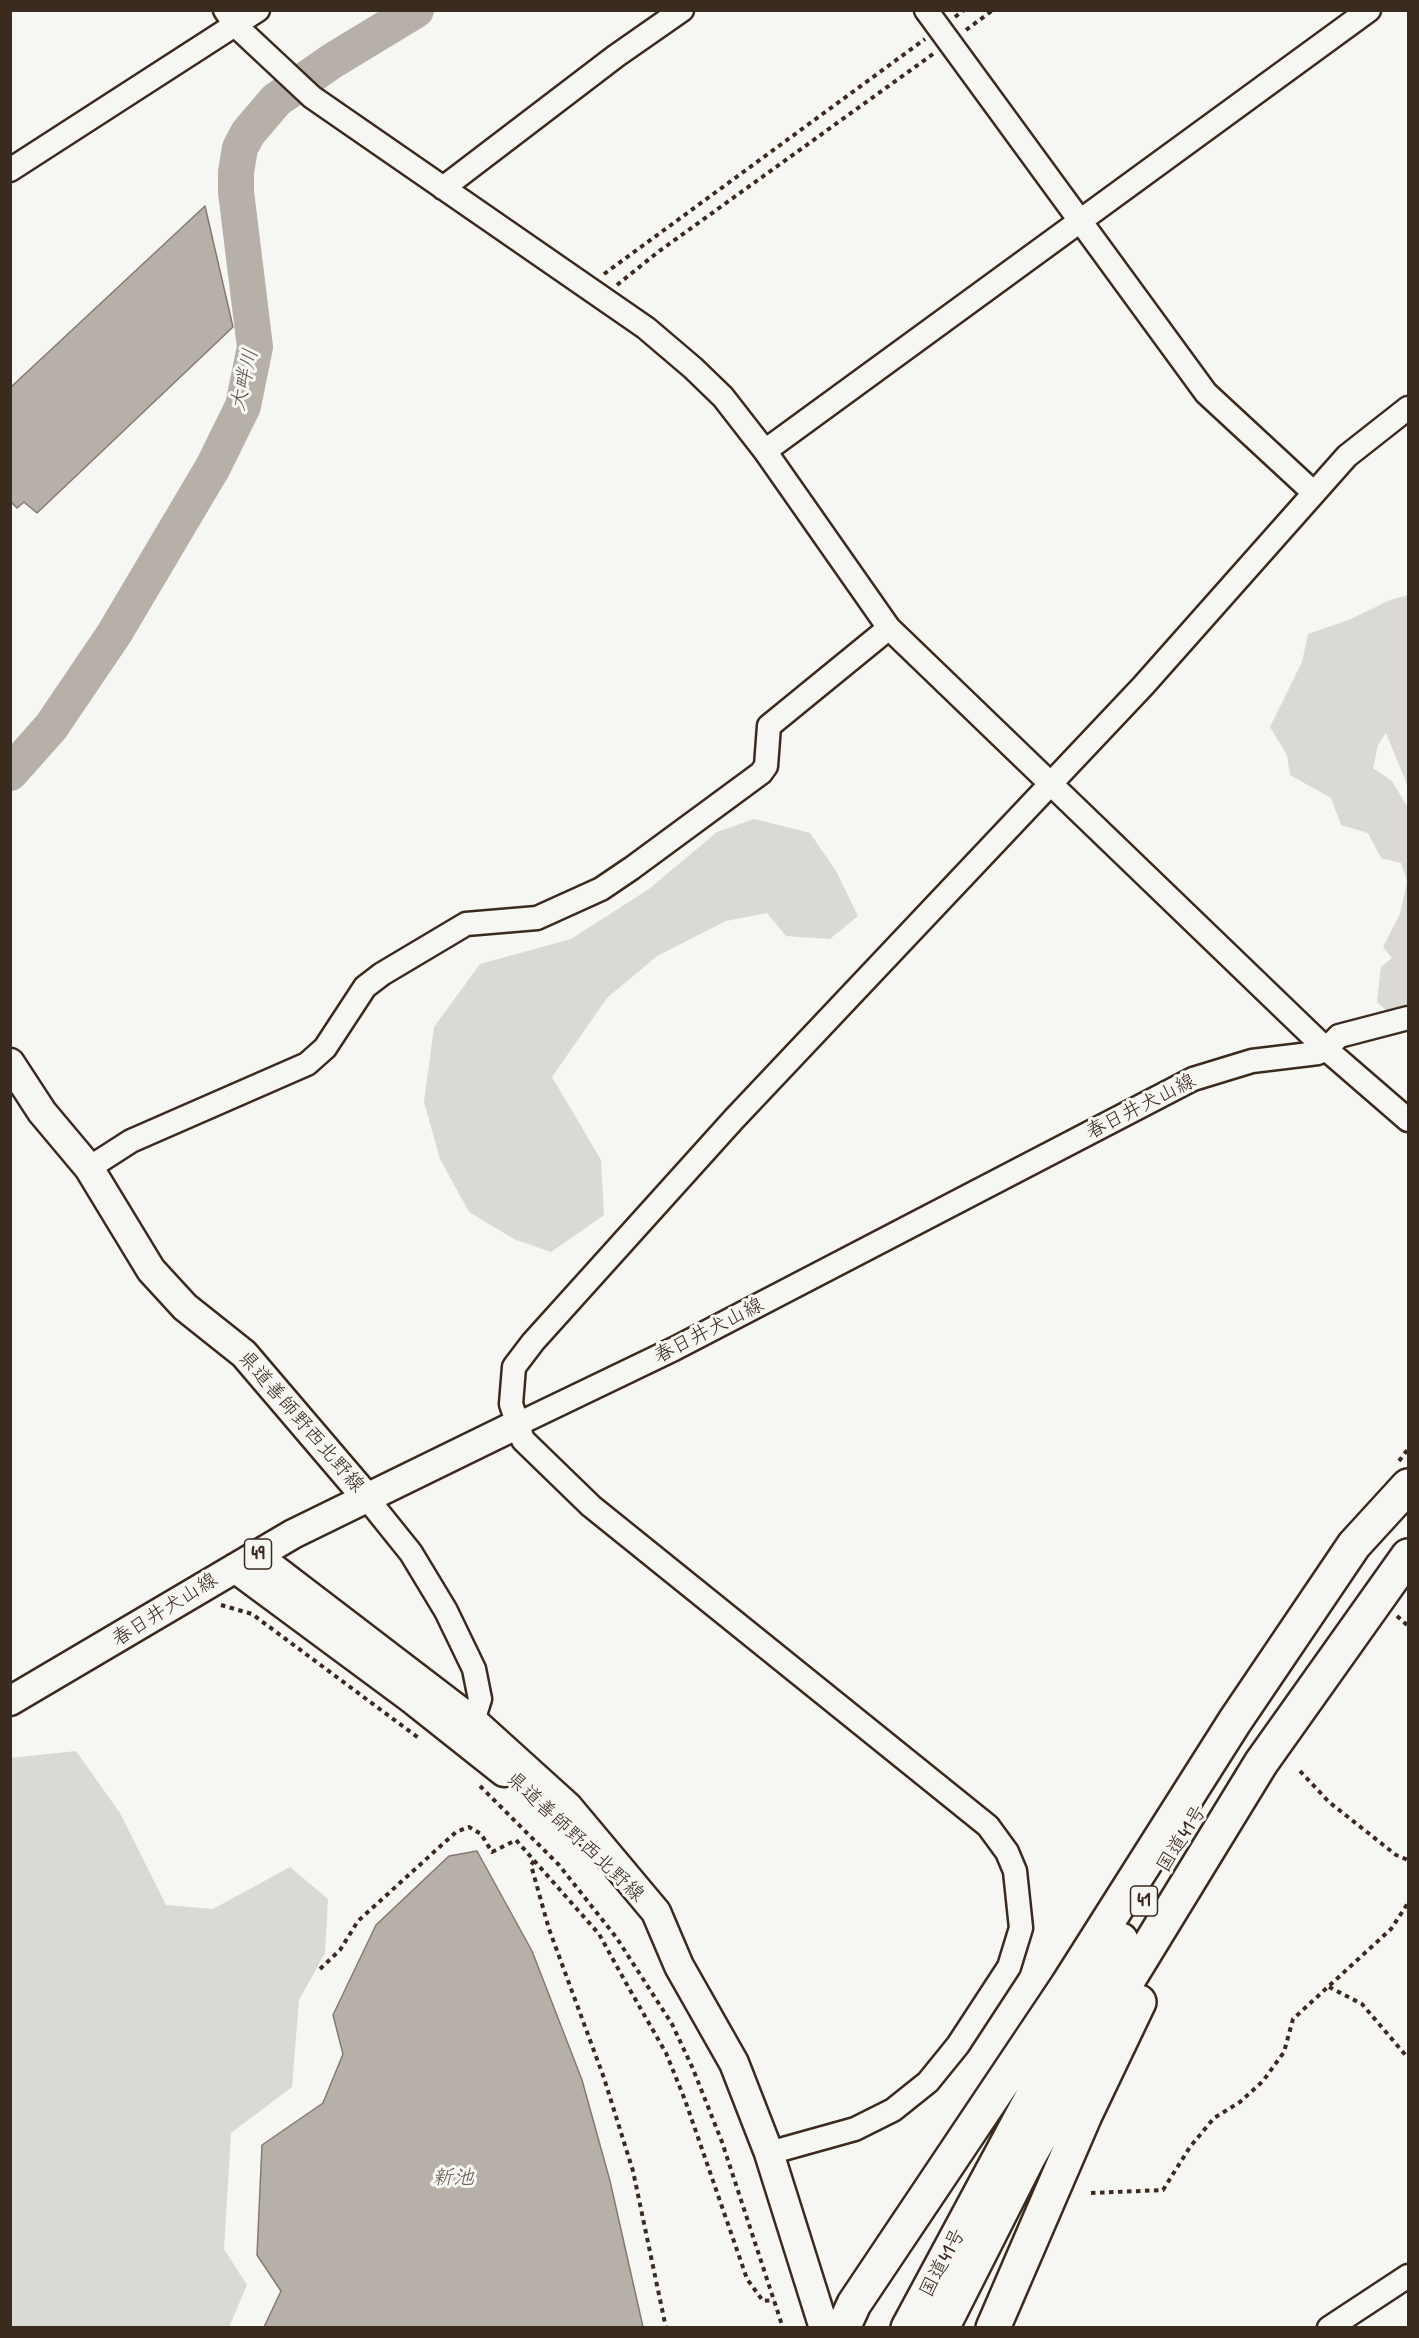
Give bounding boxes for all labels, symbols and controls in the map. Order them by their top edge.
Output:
water label: 大畔川 [226,346,264,414]
street label: 春日井犬山線 [1082,1069,1200,1145]
street label: 春日井犬山線 [650,1293,768,1369]
street label: 県道善師野西北野線 [233,1346,369,1498]
road number: 49 [244,1539,272,1569]
street label: 春日井犬山線 [108,1568,222,1652]
street label: 県道善師野西北野線 [501,1767,649,1907]
street label: 国道41号 [1152,1801,1212,1877]
road number: 41 [1130,1886,1158,1916]
water label: 新池 [432,2165,474,2191]
street label: 国道41号 [915,2224,971,2302]

